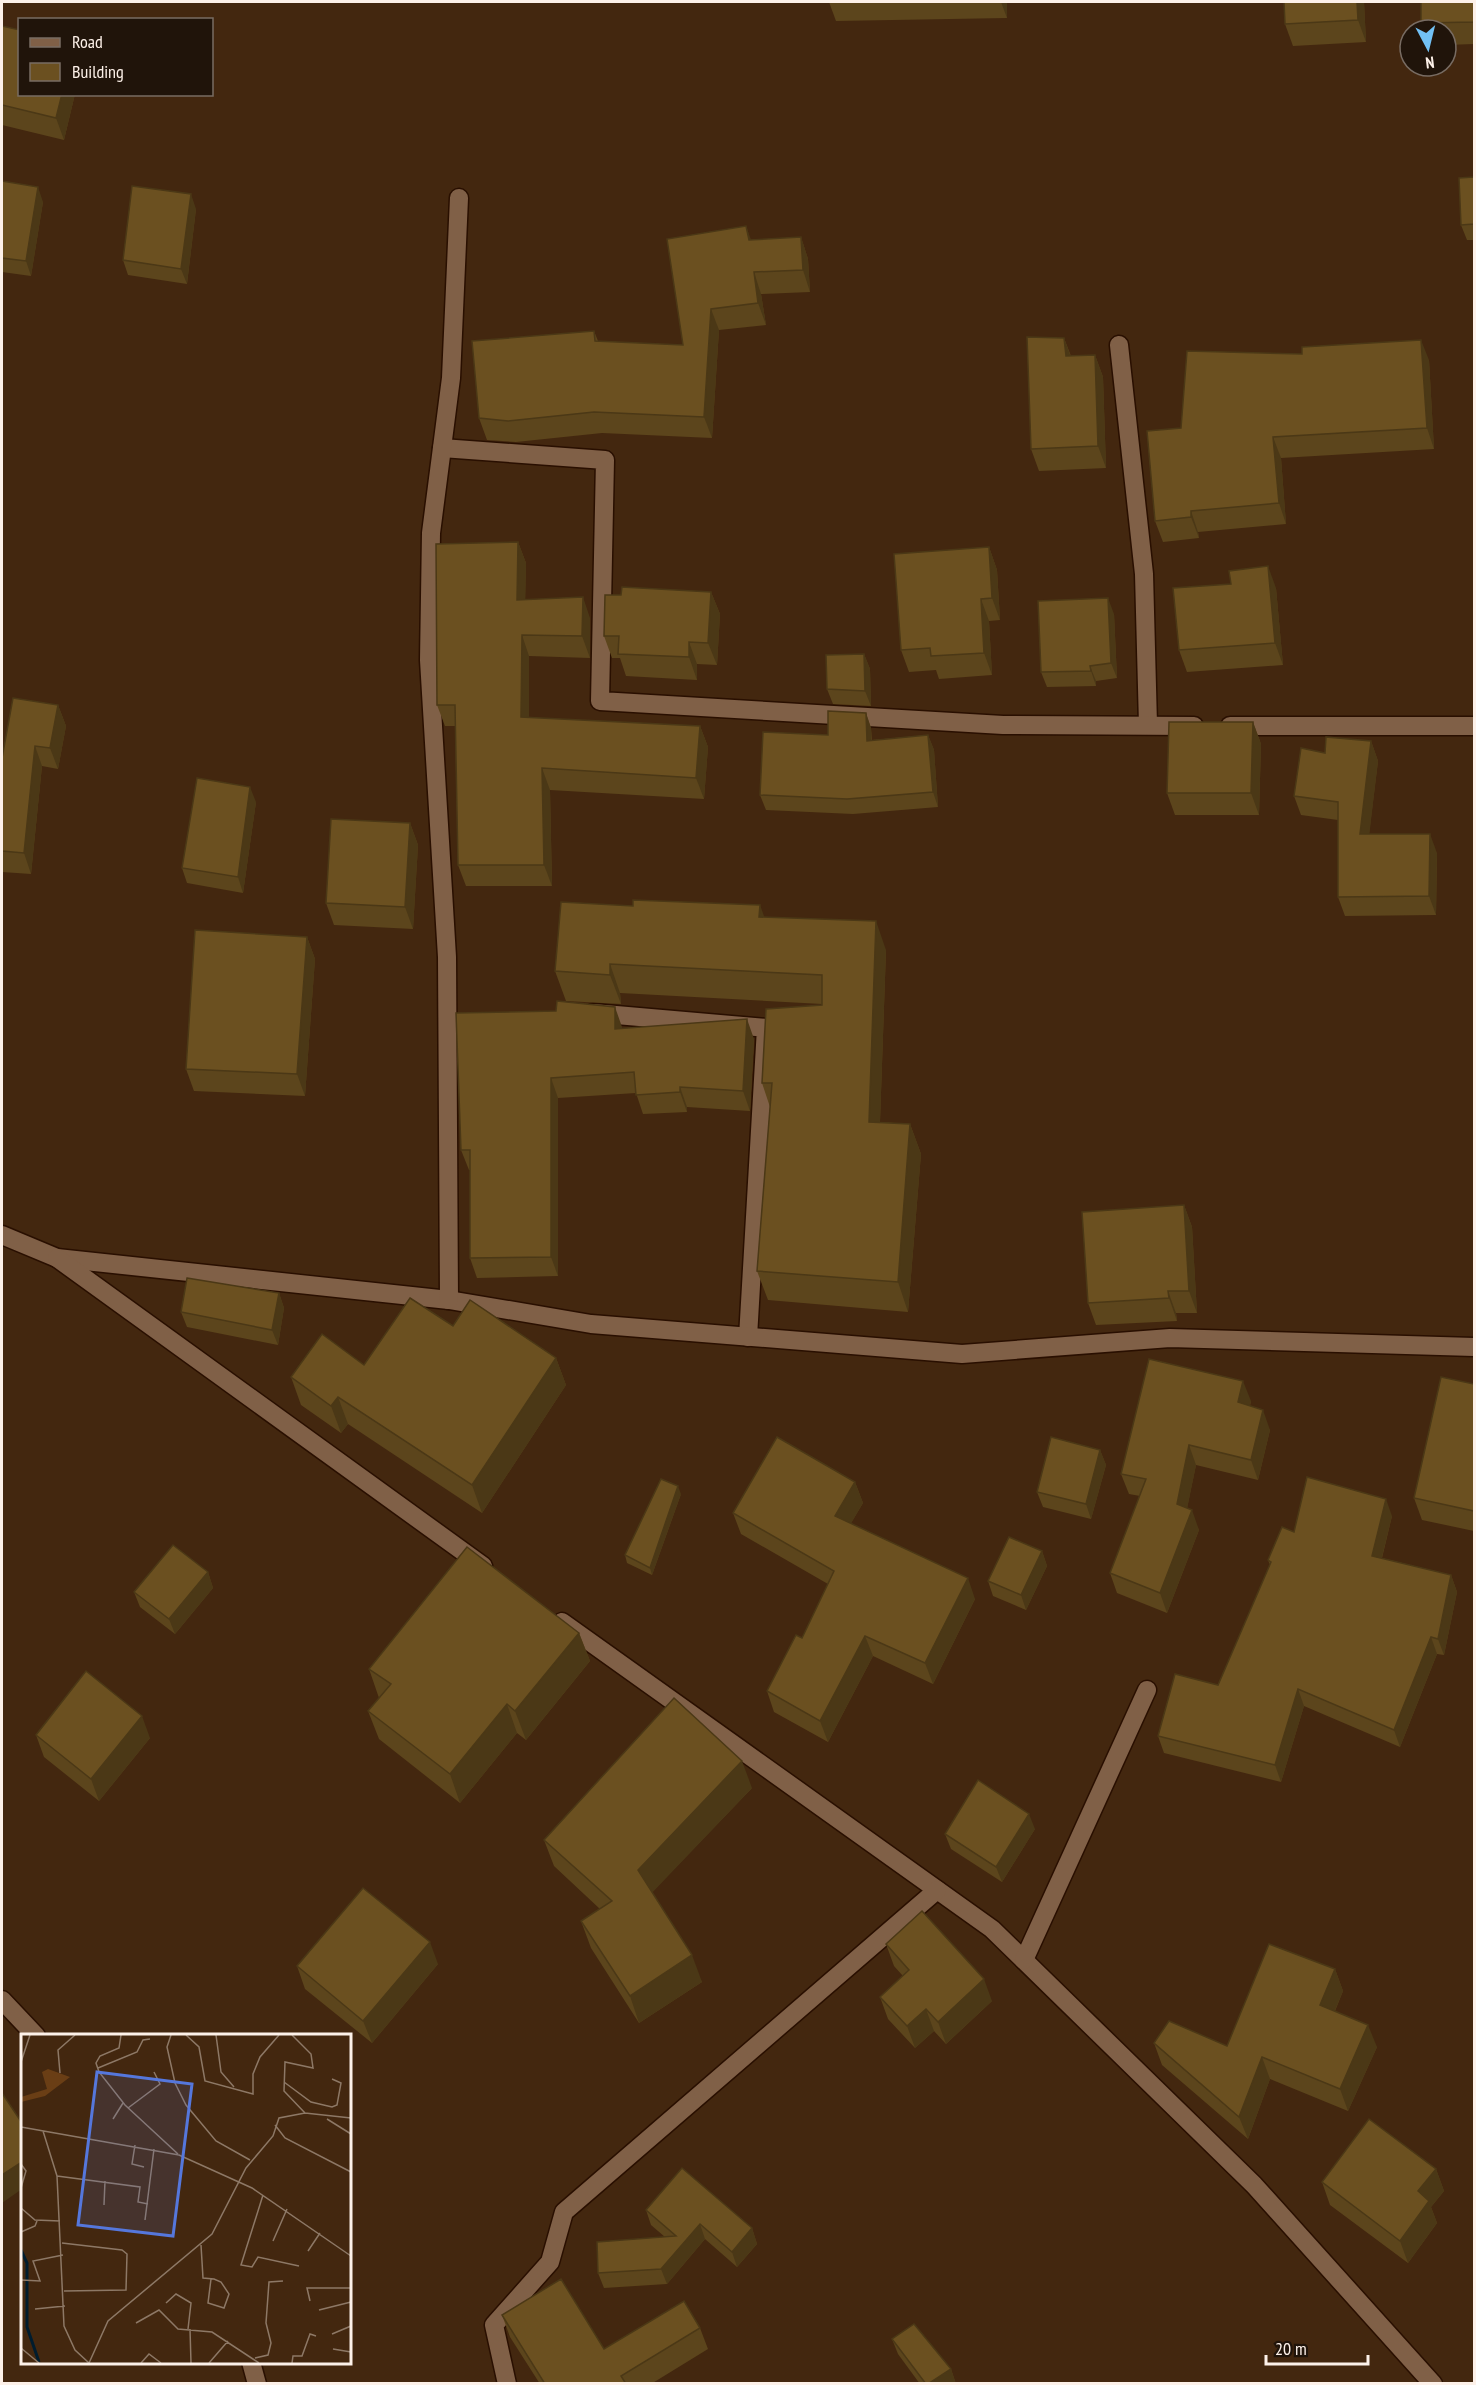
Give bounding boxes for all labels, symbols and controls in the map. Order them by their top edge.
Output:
legend [18,18,213,96]
north arrow [1398,18,1458,78]
text: Road [72,30,103,53]
text: N [1424,52,1435,73]
text: Building [72,60,124,83]
inset map [21,2034,351,2364]
scale bar [1266,2328,1368,2366]
text: 20 m [1275,2337,1307,2360]

